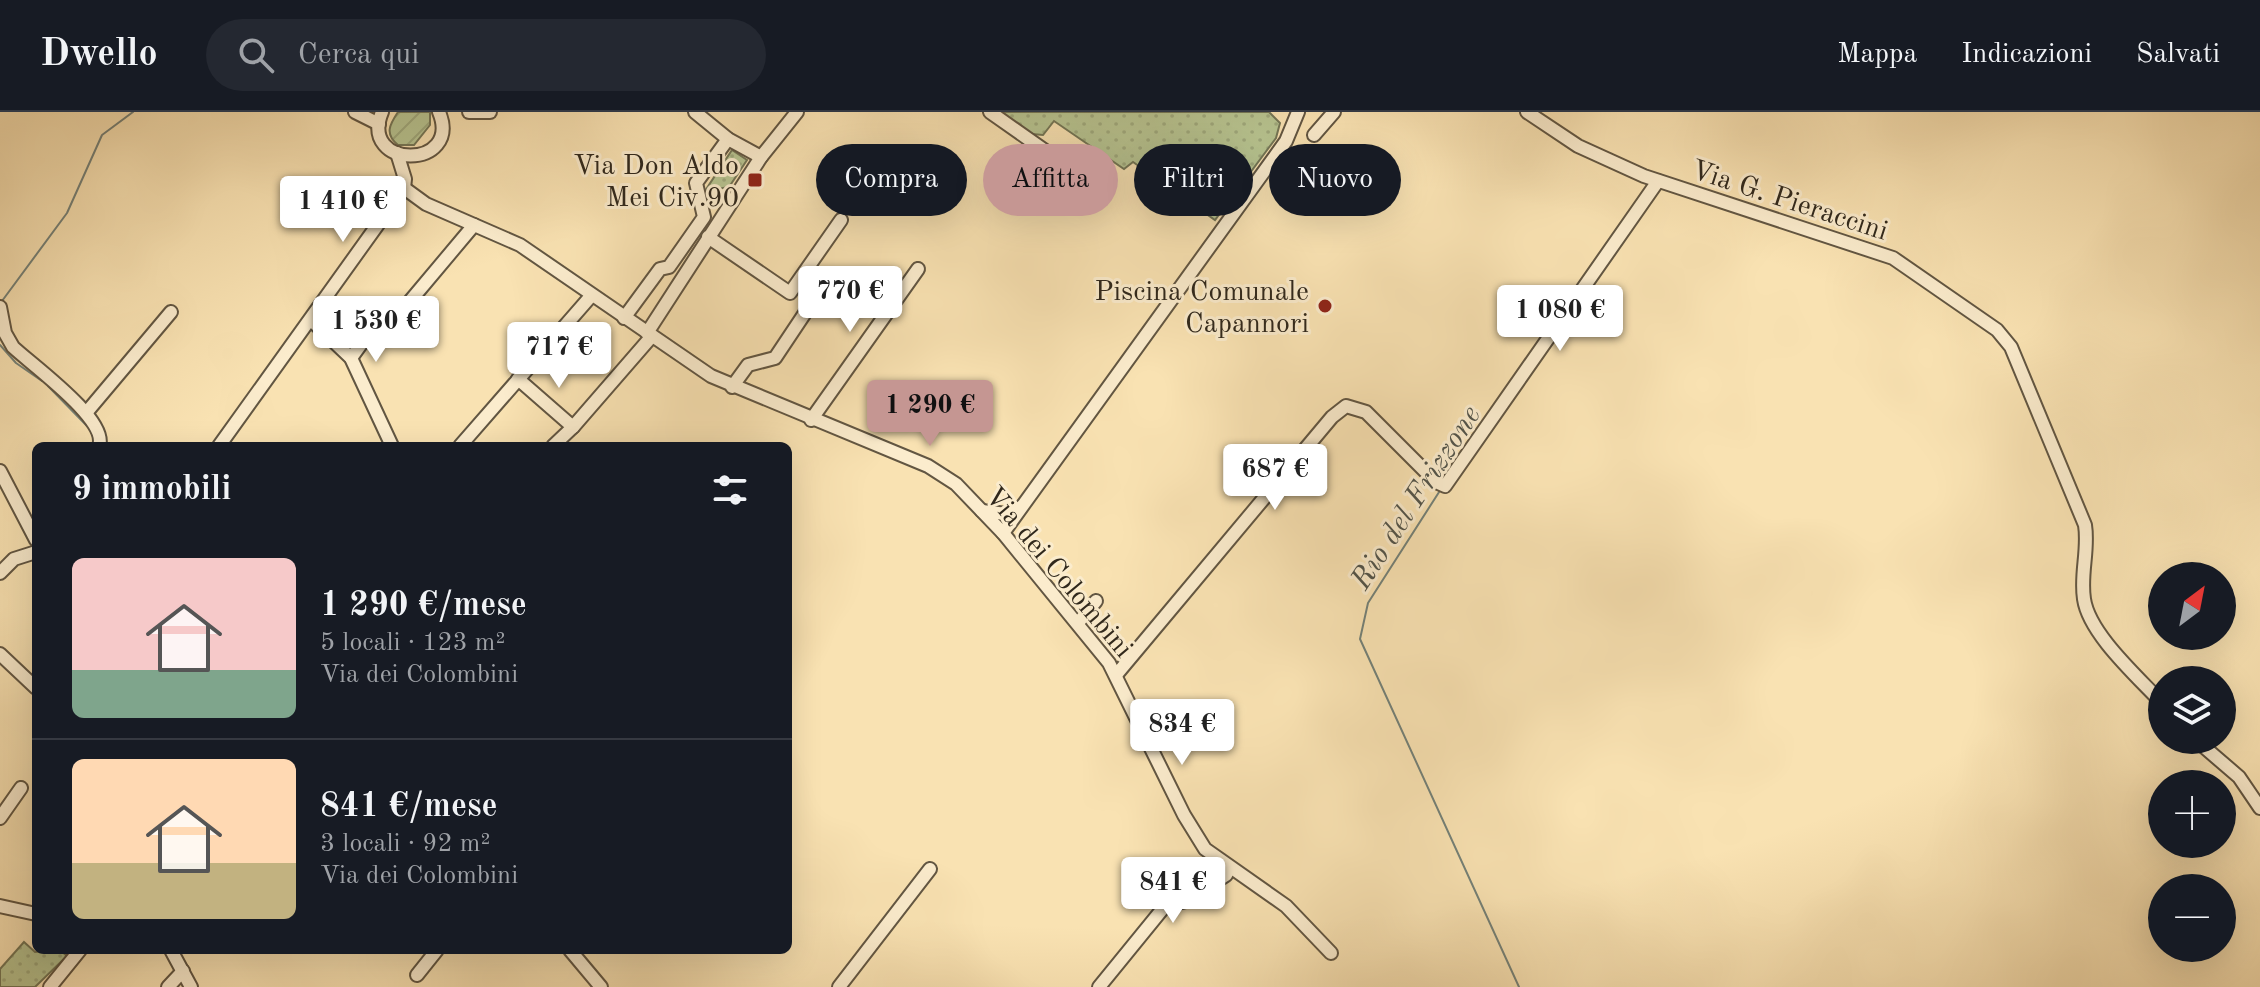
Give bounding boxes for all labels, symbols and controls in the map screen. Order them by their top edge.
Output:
search box [206,19,766,91]
icon: search [234,33,278,77]
text: Dwello [40,36,158,74]
text: Cerca qui [298,40,419,70]
text: Mappa [1837,41,1917,69]
text: Indicazioni [1961,41,2092,69]
text: Salvati [2136,41,2220,69]
chip: Compra [816,144,967,216]
chip: Affitta [983,144,1118,216]
chip: Filtri [1134,144,1253,216]
chip: Nuovo [1269,144,1401,216]
place label: Via Don Aldo Mei Civ.90 [573,153,739,213]
street label: Via G. Pieraccini [1687,157,1891,247]
marker: Via Don Aldo Mei Civ.90 [746,171,764,189]
pin: 1 410 € [269,176,417,244]
text: 1 410 € [298,189,388,215]
pin: 770 € [794,266,906,334]
text: 770 € [816,279,884,305]
place label: Piscina Comunale Capannori [1094,279,1309,339]
pin: 1 080 € [1486,285,1634,353]
pin: 1 530 € [302,296,450,364]
marker: Piscina Comunale Capannori [1316,297,1334,315]
text: 1 080 € [1515,298,1605,324]
text: 1 530 € [331,309,421,335]
pin: 717 € [503,322,615,390]
text: 717 € [525,335,593,361]
pin: 1 290 € [856,380,1004,448]
text: 1 290 € [885,393,975,419]
water label: Rio del Frizzone [1346,401,1487,596]
pin: 687 € [1219,444,1331,512]
text: 687 € [1241,457,1309,483]
icon: filters [708,468,752,512]
text: 9 immobili [72,473,231,507]
street label: Via dei Colombini [978,482,1137,664]
north arrow [2148,562,2236,650]
map controls [2148,562,2236,962]
text: 1 290 €/mese [320,589,527,623]
icon: home [136,590,232,686]
text: 5 locali · 123 m² [320,630,505,656]
text: Via dei Colombini [320,662,518,688]
button: layers [2148,666,2236,754]
pin: 834 € [1126,699,1238,767]
text: 834 € [1148,712,1216,738]
button: + [2148,770,2236,858]
text: 841 €/mese [320,790,498,824]
icon: home [136,791,232,887]
text: 3 locali · 92 m² [320,831,490,857]
pin: 841 € [1117,857,1229,925]
text: Via dei Colombini [320,863,518,889]
text: 841 € [1139,870,1207,896]
button: − [2148,874,2236,962]

